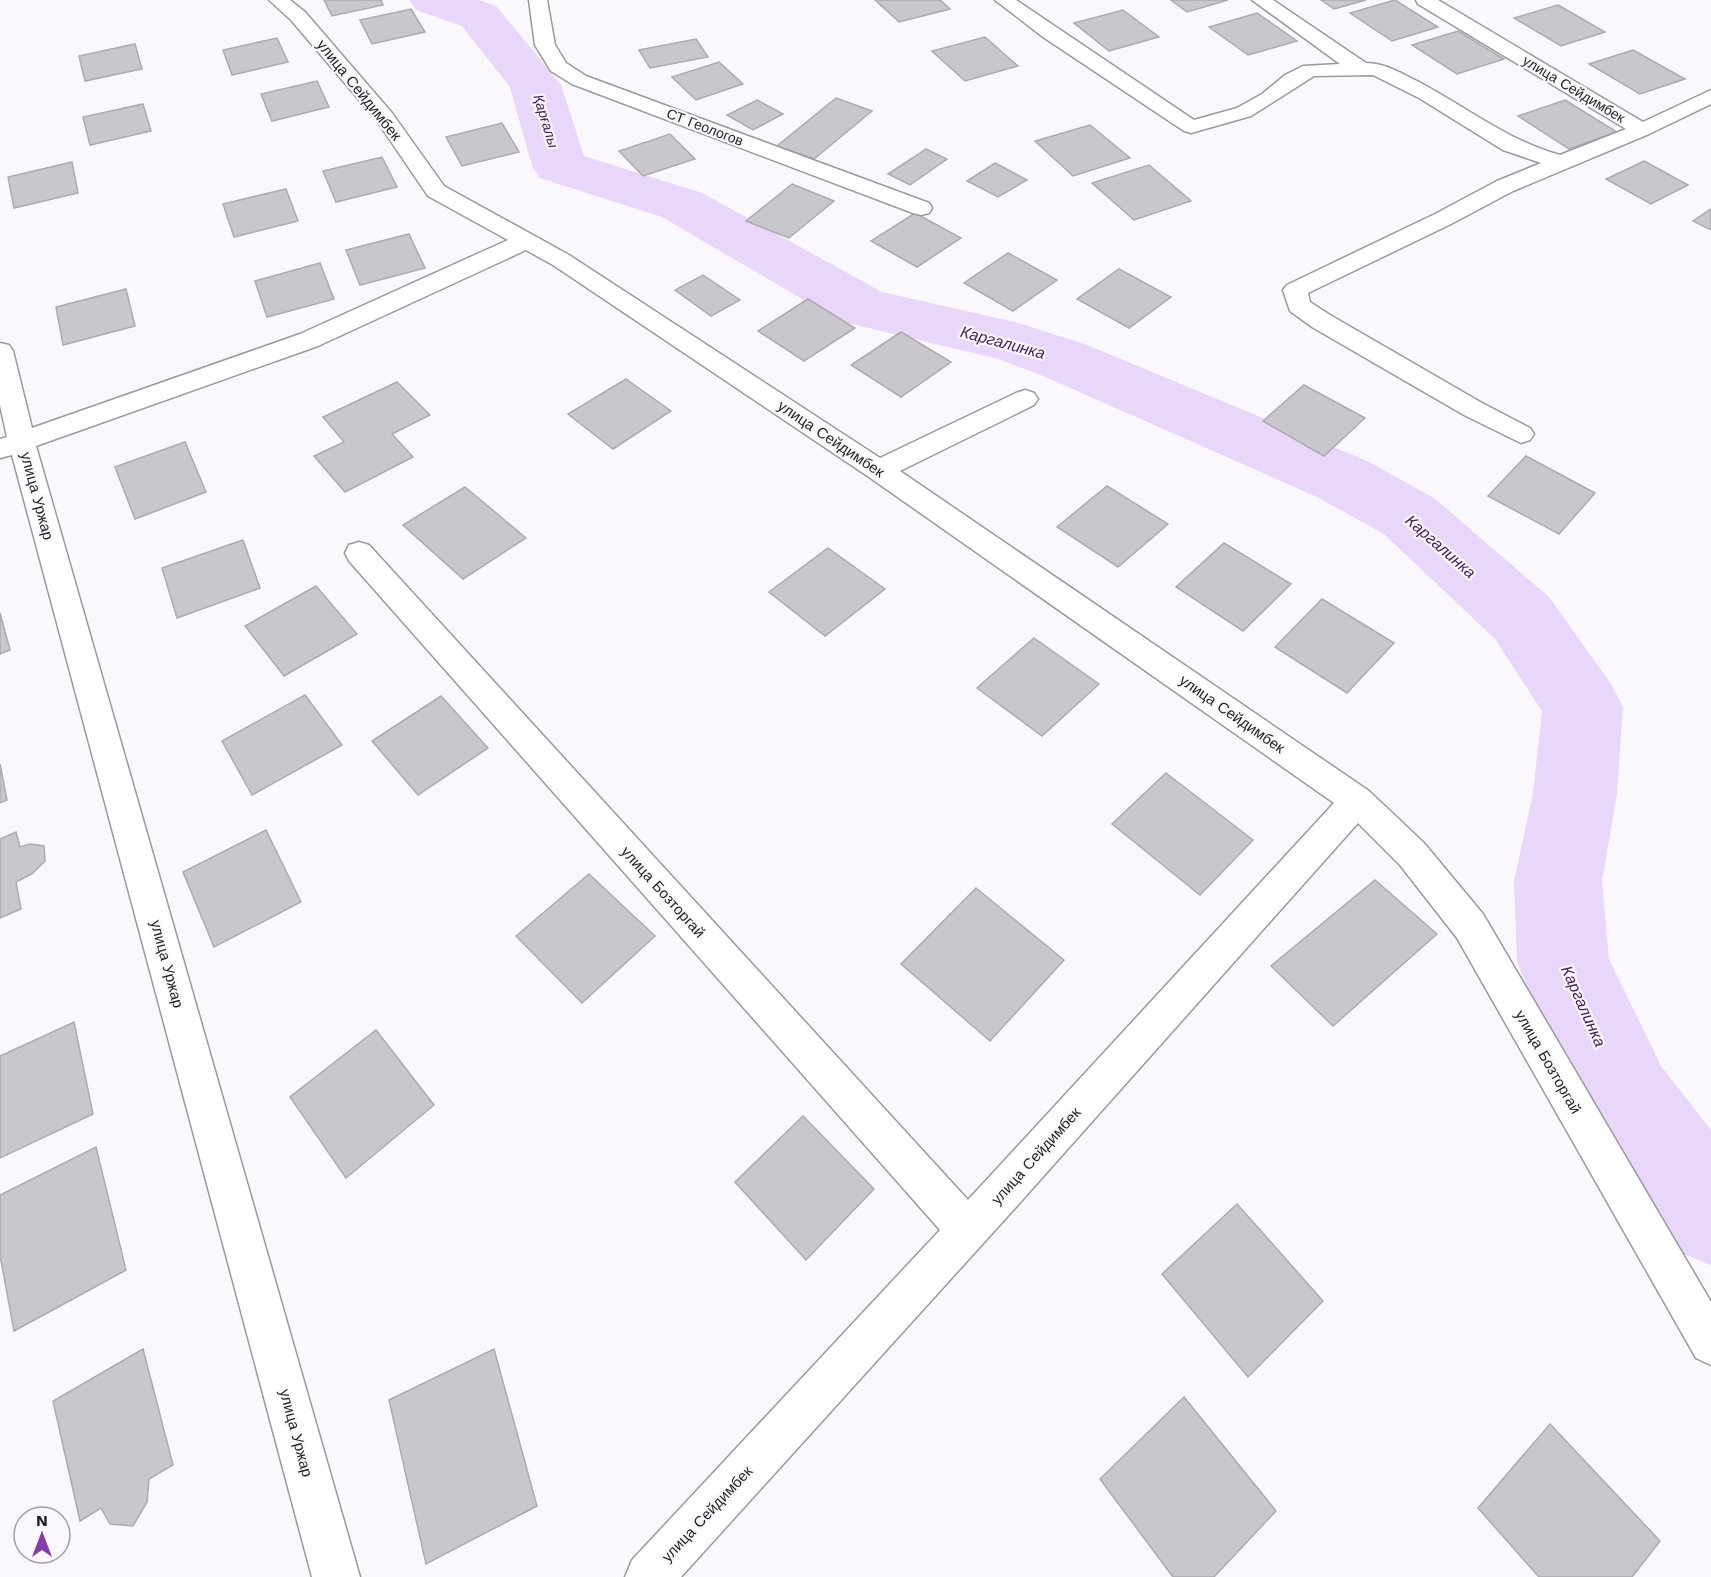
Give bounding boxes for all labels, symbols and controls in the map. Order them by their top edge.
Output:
street label: улица Сейдимбек [313,36,405,144]
street label: улица Сейдимбек [1520,52,1629,126]
water label: Қарғалы [530,92,562,150]
street label: СТ Геологов [664,105,746,149]
water label: Каргалинка [958,322,1047,363]
street label: улица Сейдимбек [774,397,888,482]
street label: улица Уржар [17,450,57,542]
water label: Каргалинка [1402,511,1480,582]
street label: улица Сейдимбек [1176,671,1289,757]
street label: улица Бозторгай [617,843,709,941]
street label: улица Уржар [147,918,187,1010]
water label: Каргалинка [1557,963,1610,1050]
street label: улица Бозторгай [1511,1007,1585,1117]
street label: улица Сейдимбек [988,1103,1085,1208]
street label: улица Уржар [276,1387,316,1479]
street label: улица Сейдимбек [658,1462,756,1566]
north arrow [12,1505,72,1565]
text: N [36,1511,48,1530]

